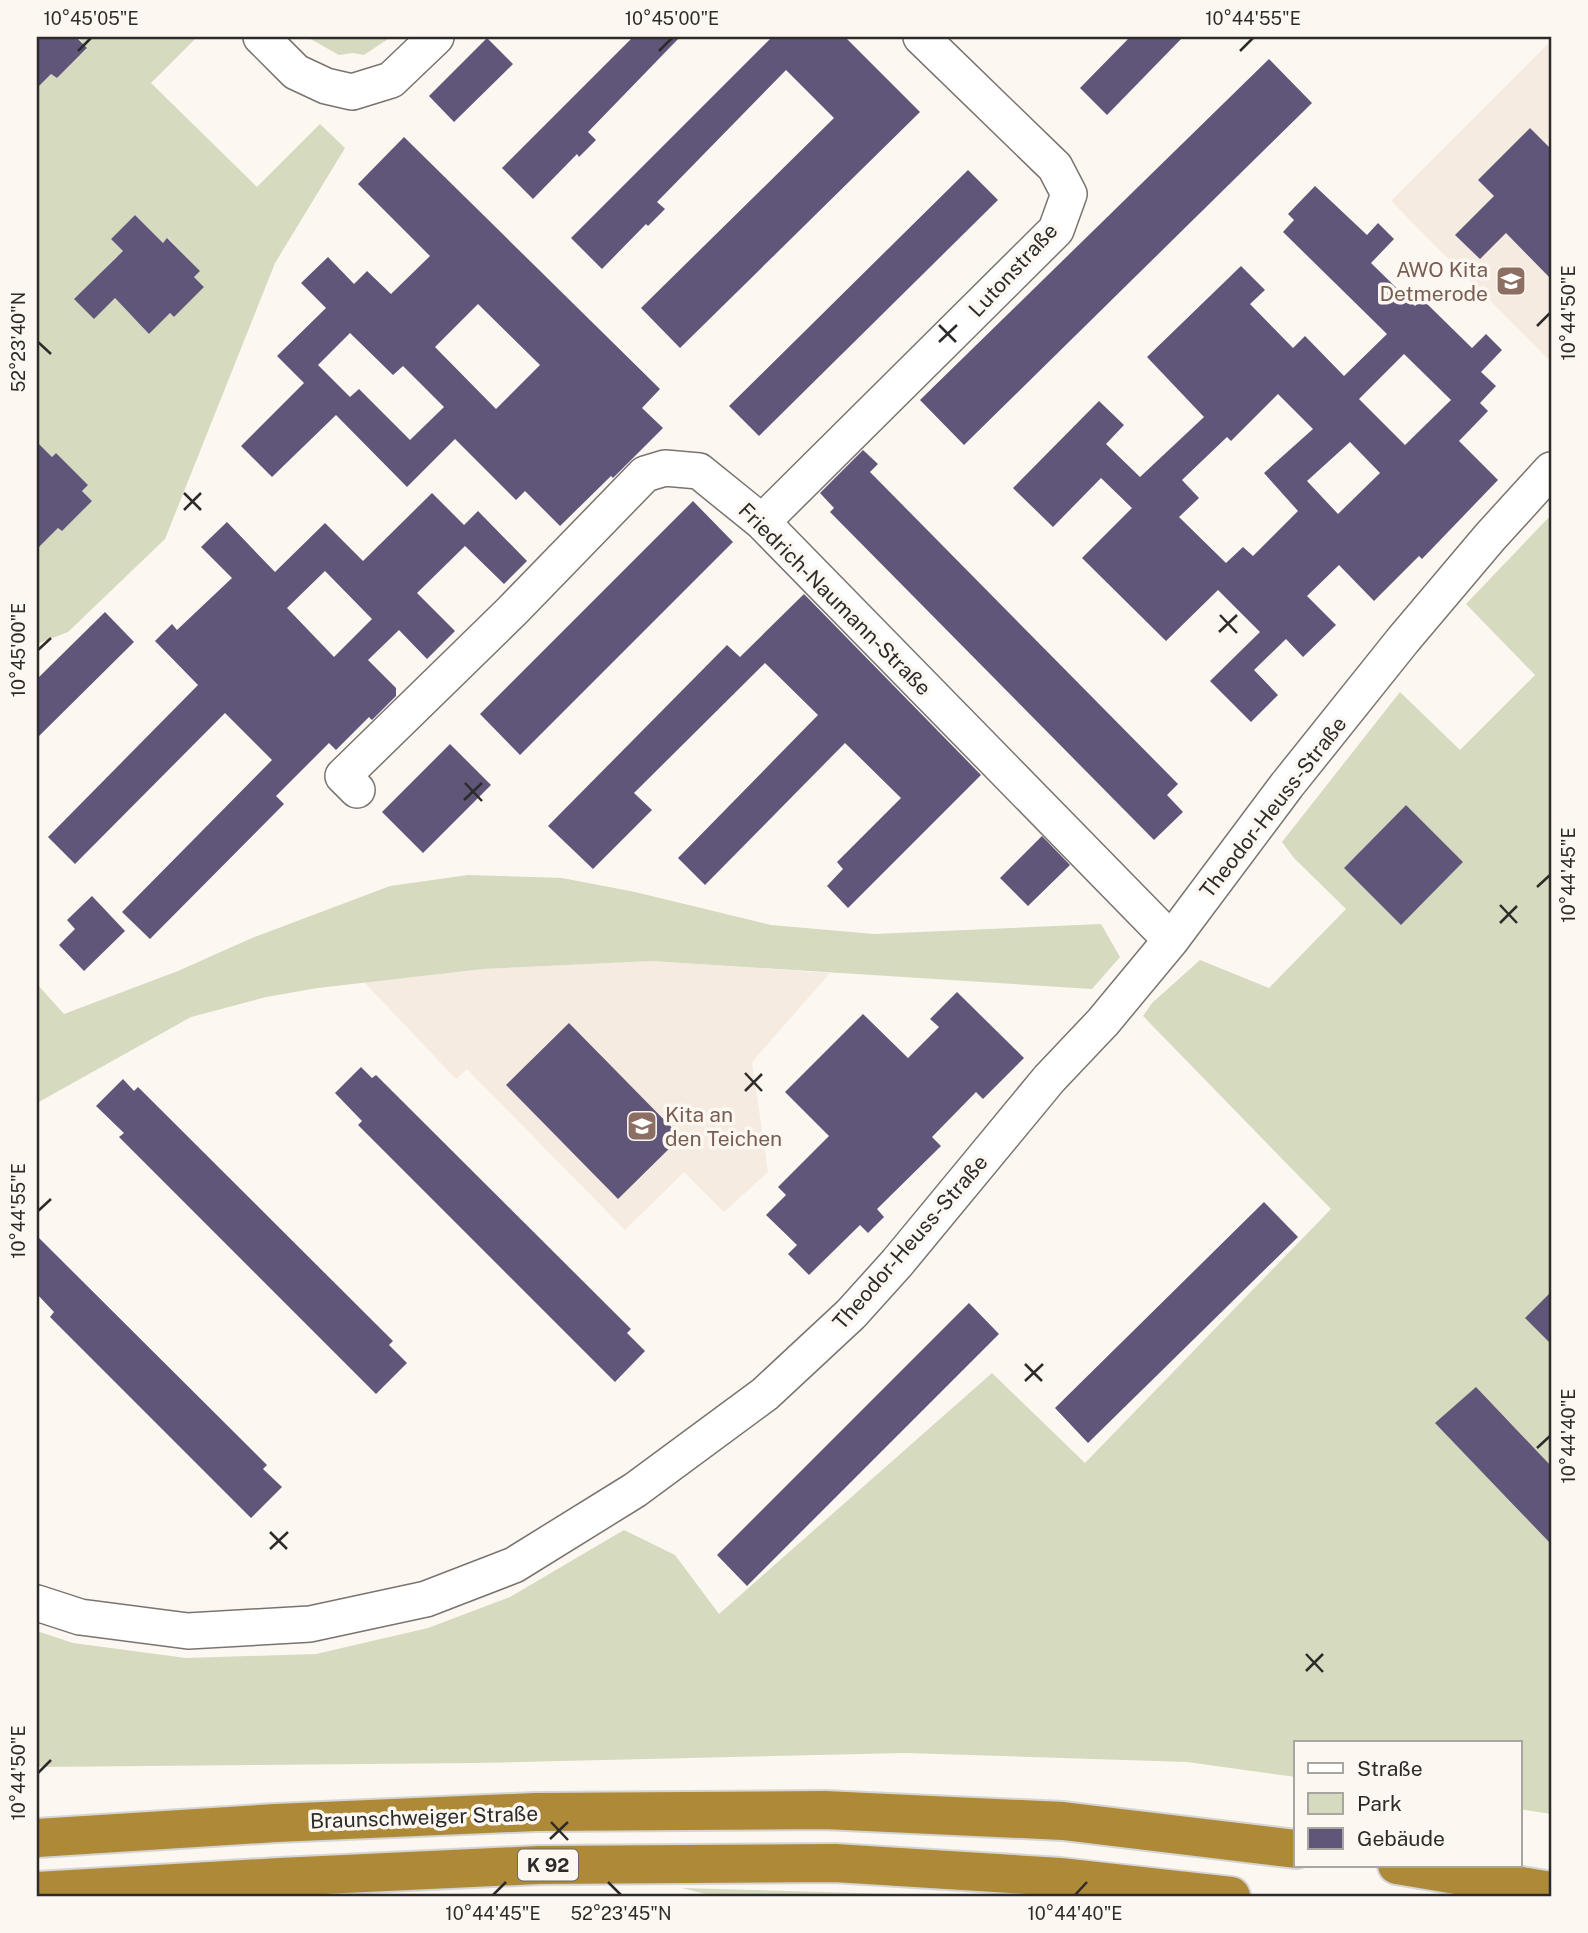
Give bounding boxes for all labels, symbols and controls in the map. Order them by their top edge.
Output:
text: 10°45'05"E [43,8,139,29]
text: 10°45'00"E [625,8,719,29]
text: 10°44'55"E [1205,8,1301,29]
street label: Lutonstraße [963,218,1063,322]
place label: AWO Kita Detmerode [1379,257,1488,306]
school or university icon: AWO Kita Detmerode [1494,264,1528,298]
text: 10°44'50"E [1558,265,1579,361]
text: 52°23'40"N [8,292,29,392]
street label: Friedrich-Naumann-Straße [734,498,936,700]
text: 10°45'00"E [8,603,29,697]
street label: Theodor-Heuss-Straße [1195,711,1351,903]
text: 10°44'45"E [1558,827,1579,923]
place label: Kita an den Teichen [665,1102,782,1151]
school or university icon: Kita an den Teichen [625,1109,659,1143]
street label: Theodor-Heuss-Straße [827,1150,993,1334]
text: 10°44'55"E [8,1163,29,1259]
text: 10°44'40"E [1558,1389,1579,1483]
text: 10°44'50"E [8,1725,29,1821]
legend [1294,1741,1522,1867]
text: Straße [1357,1756,1423,1781]
text: Park [1357,1791,1402,1816]
street label: Braunschweiger Straße [310,1801,538,1833]
text: Gebäude [1357,1826,1445,1851]
road number: K 92 [518,1850,578,1881]
text: 10°44'45"E [445,1903,541,1924]
text: 52°23'45"N [570,1903,672,1924]
text: 10°44'40"E [1028,1903,1122,1924]

